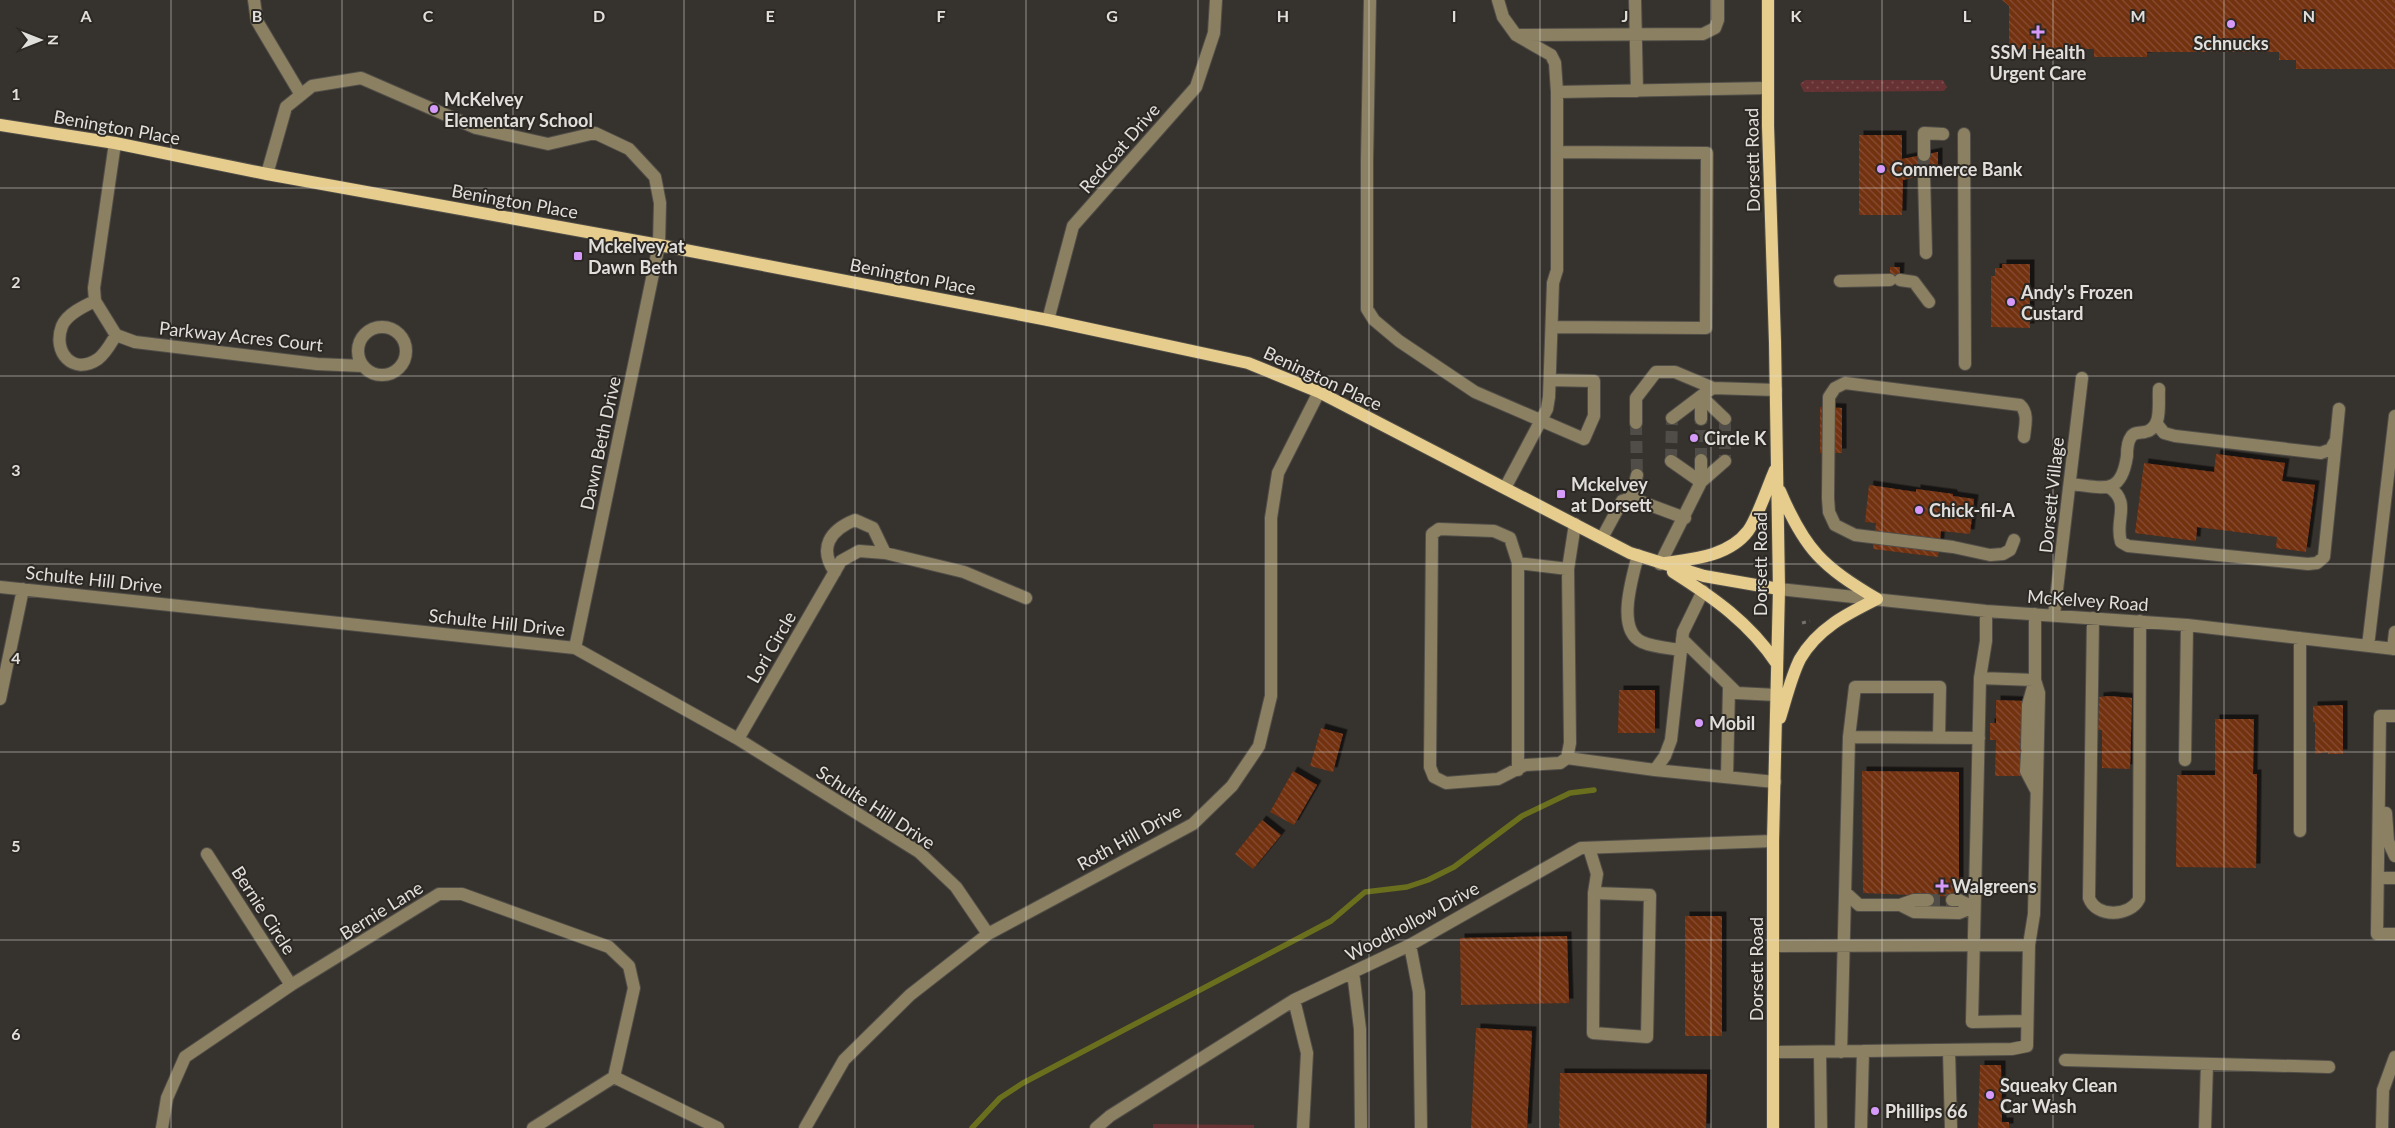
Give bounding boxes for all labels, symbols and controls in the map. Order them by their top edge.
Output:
text: A [79,6,92,25]
text: B [252,6,262,25]
text: C [423,6,434,25]
text: D [593,6,605,25]
text: E [765,6,775,25]
text: F [936,6,946,25]
text: G [1106,6,1118,25]
text: H [1277,6,1289,25]
text: I [1452,6,1456,25]
text: J [1622,6,1628,25]
text: K [1791,6,1803,25]
text: L [1963,6,1972,25]
text: M [2130,6,2146,25]
text: N [2303,6,2315,25]
north arrow [15,15,65,65]
marker: Schnucks [2225,18,2237,30]
marker: SSM Health Urgent Care [2031,25,2045,39]
place label: Schnucks [2193,32,2269,54]
text: N [45,35,62,45]
place label: SSM Health Urgent Care [1990,41,2087,84]
text: 1 [11,84,21,103]
place label: McKelvey Elementary School [444,88,593,131]
street label: Redcoat Drive [1074,99,1164,197]
marker: McKelvey Elementary School [428,103,440,115]
street label: Benington Place [52,105,182,149]
street label: Dorsett Road [1740,108,1764,212]
place label: Commerce Bank [1891,158,2023,180]
marker: Commerce Bank [1875,163,1887,175]
street label: Benington Place [450,179,580,223]
place label: Mckelvey at Dawn Beth [588,235,685,278]
marker: Mckelvey at Dawn Beth [572,250,584,262]
street label: Benington Place [848,253,978,299]
text: 2 [11,272,21,291]
place label: Andy's Frozen Custard [2020,281,2133,324]
marker: Andy's Frozen Custard [2005,296,2017,308]
street label: Parkway Acres Court [158,316,324,356]
street label: Benington Place [1260,341,1386,415]
street label: Dawn Beth Drive [575,374,625,512]
place label: Circle K [1704,427,1767,449]
marker: Circle K [1688,432,1700,444]
street label: Dorsett Village [2034,436,2068,554]
text: 3 [11,460,21,479]
place label: Mckelvey at Dorsett [1571,473,1652,516]
marker: Mckelvey at Dorsett [1555,488,1567,500]
place label: Chick-fil-A [1929,499,2015,521]
marker: Chick-fil-A [1913,504,1925,516]
street label: Dorsett Road [1749,512,1771,616]
street label: Schulte Hill Drive [25,561,163,597]
street label: McKelvey Road [2027,585,2149,615]
street label: Schulte Hill Drive [428,604,566,640]
street label: Lori Circle [742,607,800,687]
text: 4 [11,648,21,667]
place label: Mobil [1709,712,1755,734]
marker: Mobil [1693,717,1705,729]
street label: Schulte Hill Drive [813,760,939,854]
street label: Roth Hill Drive [1073,799,1185,875]
text: 5 [11,836,21,855]
street label: Bernie Circle [227,862,301,958]
place label: Walgreens [1952,875,2037,897]
street label: Bernie Lane [335,876,427,944]
street label: Woodhollow Drive [1341,876,1483,966]
marker: Walgreens [1936,880,1948,892]
street label: Dorsett Road [1745,917,1767,1021]
text: 6 [11,1024,21,1043]
place label: Squeaky Clean Car Wash [2000,1074,2117,1117]
marker: Squeaky Clean Car Wash [1984,1089,1996,1101]
place label: Phillips 66 [1885,1100,1968,1122]
marker: Phillips 66 [1869,1105,1881,1117]

